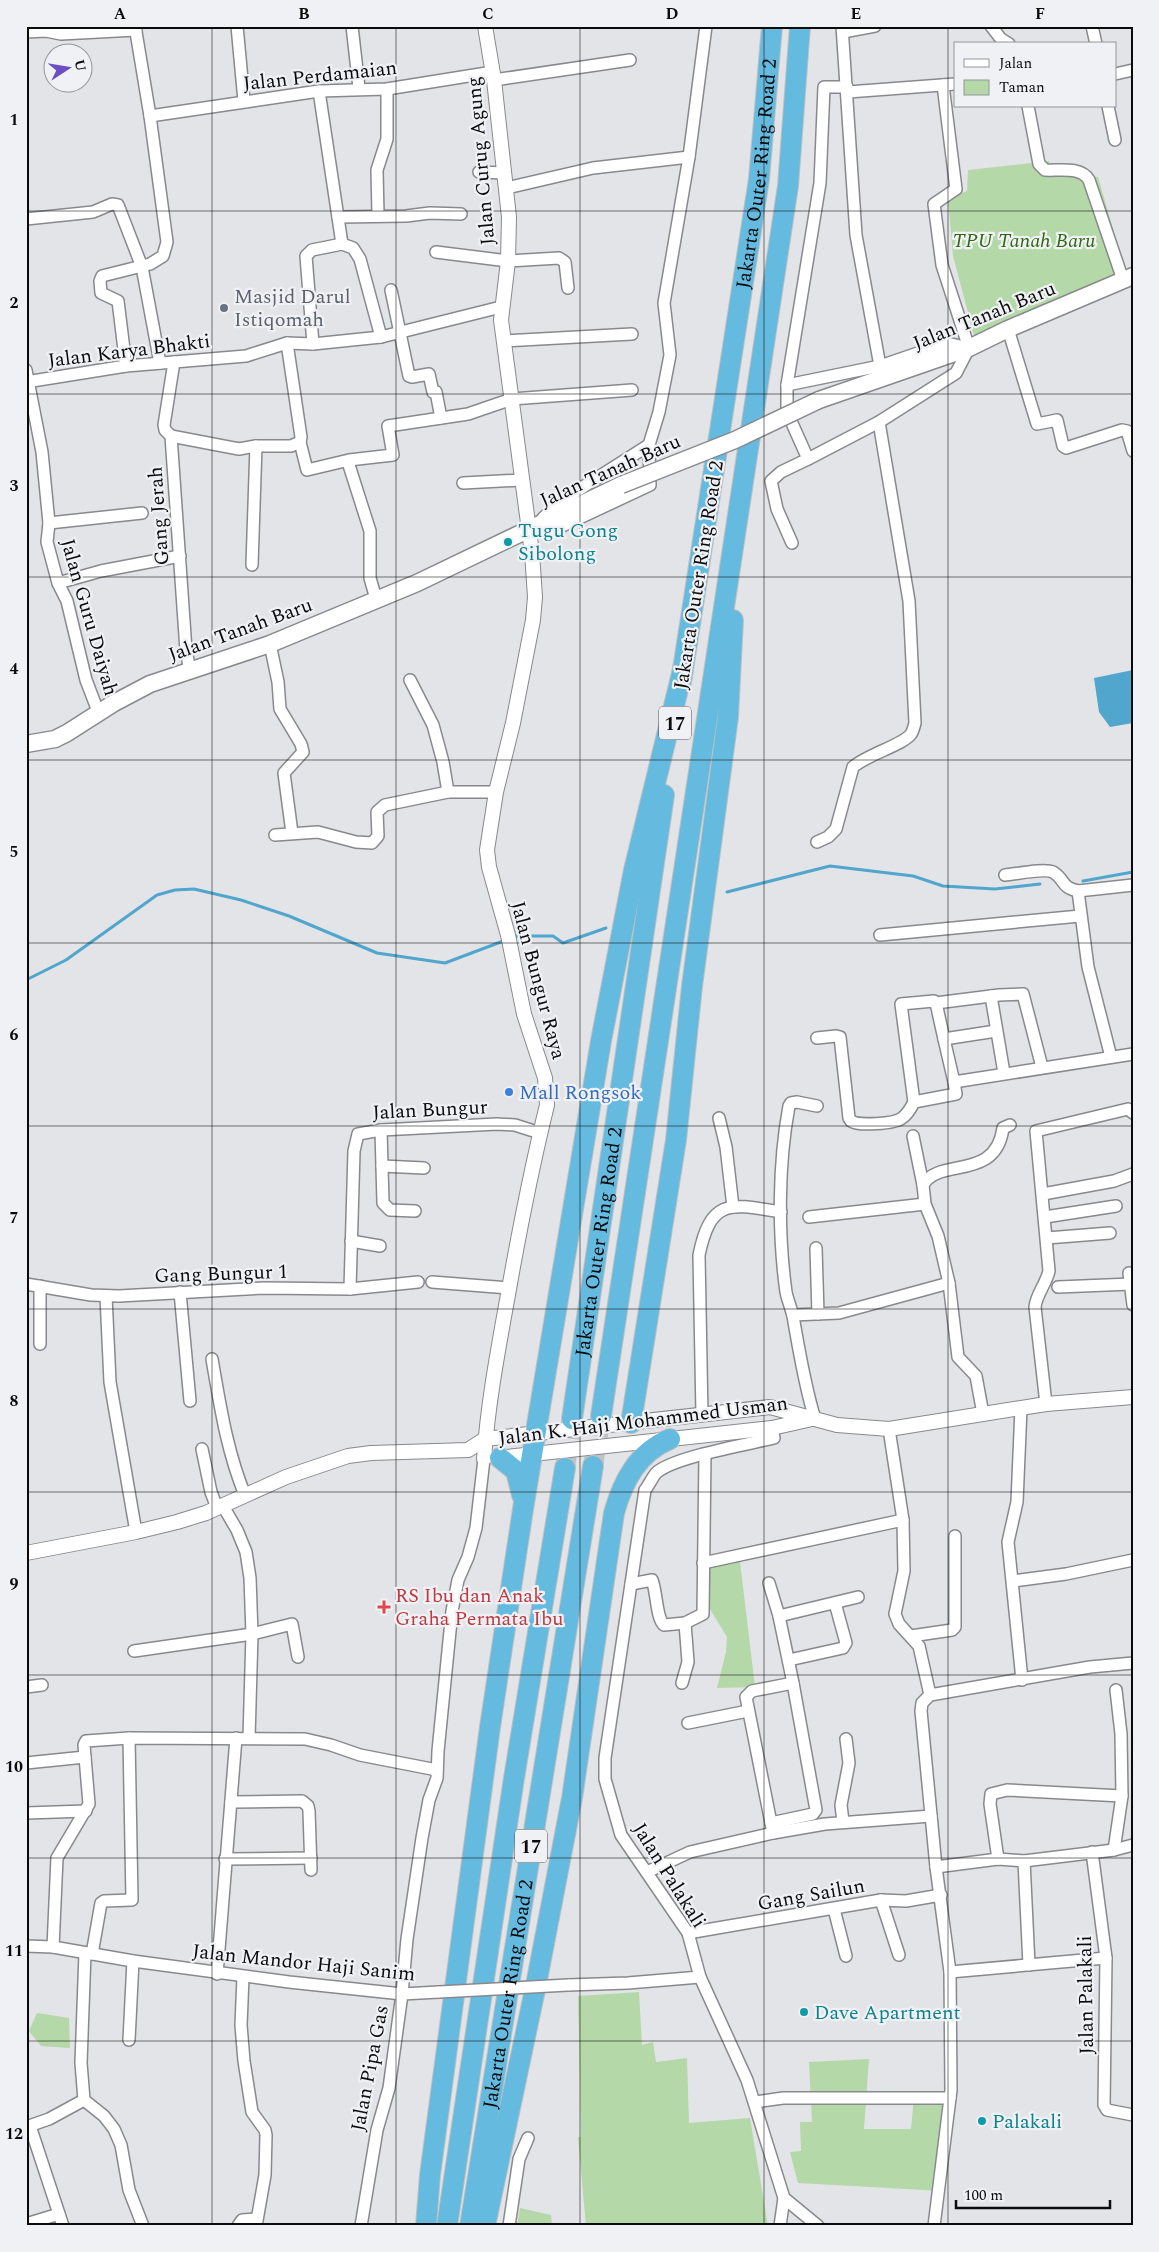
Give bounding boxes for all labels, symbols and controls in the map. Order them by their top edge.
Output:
text: A [114,2,127,26]
text: B [298,2,310,26]
text: C [482,2,494,26]
text: D [666,2,679,26]
text: E [851,2,861,26]
text: F [1035,2,1045,26]
north arrow [42,42,92,92]
legend [954,42,1116,108]
text: Jalan [999,52,1032,75]
street label: Jalan Perdamaian [242,53,399,99]
text: U [69,57,92,74]
street label: Jakarta Outer Ring Road 2 [728,57,785,291]
street label: Jalan Curug Agung [459,75,503,246]
text: Taman [999,76,1045,99]
text: 1 [10,108,18,132]
park label: TPU Tanah Baru [953,226,1096,256]
street label: Jalan Tanah Baru [908,274,1060,358]
place label: Masjid Darul Istiqomah [234,282,351,335]
text: 2 [10,291,19,315]
marker: Masjid Darul Istiqomah [218,302,230,314]
street label: Jalan Karya Bhakti [46,326,212,376]
street label: Jalan Tanah Baru [535,426,686,515]
street label: Jakarta Outer Ring Road 2 [666,459,732,692]
street label: Gang Jerah [141,465,177,566]
text: 3 [10,474,19,498]
place label: Tugu Gong Sibolong [518,516,618,569]
street label: Jalan Guru Daiyah [52,535,126,699]
marker: Tugu Gong Sibolong [502,536,514,548]
street label: Jalan Tanah Baru [164,590,317,670]
text: 4 [10,657,19,681]
road number: 17 [659,706,691,740]
text: 5 [10,840,18,864]
street label: Jalan Bungur Raya [502,898,574,1063]
text: 6 [10,1023,19,1047]
place label: Mall Rongsok [519,1078,642,1108]
marker: Mall Rongsok [503,1086,515,1098]
street label: Jalan Bungur [372,1092,488,1128]
street label: Jakarta Outer Ring Road 2 [567,1125,631,1359]
text: 7 [10,1206,19,1230]
street label: Gang Bungur 1 [154,1257,288,1291]
street label: Jalan K. Haji Mohammed Usman [497,1388,790,1454]
text: 8 [10,1389,19,1413]
text: 9 [10,1572,19,1596]
place label: RS Ibu dan Anak Graha Permata Ibu [395,1581,563,1634]
marker: RS Ibu dan Anak Graha Permata Ibu [377,1600,391,1614]
text: 10 [5,1755,23,1779]
street label: Jalan Palakali [625,1817,714,1934]
road number: 17 [515,1830,547,1862]
street label: Gang Sailun [755,1871,867,1919]
street label: Jakarta Outer Ring Road 2 [475,1877,542,2111]
street label: Jalan Palakali [1070,1935,1102,2055]
street label: Jalan Mandor Haji Sanim [191,1936,417,1990]
text: 11 [5,1939,23,1963]
place label: Dave Apartment [814,1998,961,2028]
street label: Jalan Pipa Gas [343,2002,397,2134]
marker: Dave Apartment [798,2006,810,2018]
place label: Palakali [992,2107,1062,2137]
marker: Palakali [976,2115,988,2127]
text: 12 [5,2122,23,2146]
scale bar [956,2177,1110,2209]
text: 100 m [964,2184,1003,2207]

